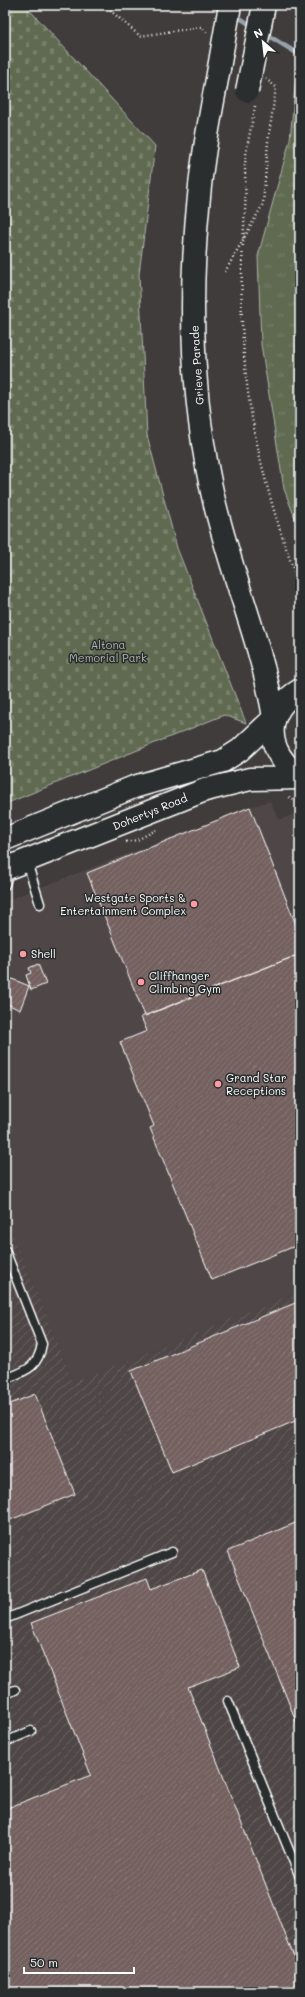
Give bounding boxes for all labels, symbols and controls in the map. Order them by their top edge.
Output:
north arrow [243,22,283,62]
text: N [251,24,265,41]
street label: Grieve Parade [186,325,207,405]
park label: Altona Memorial Park [69,637,147,665]
street label: Dohertys Road [110,790,189,833]
place label: Westgate Sports & Entertainment Complex [60,890,186,918]
marker: Westgate Sports & Entertainment Complex [189,899,199,909]
place label: Shell [31,946,56,961]
marker: Shell [18,949,28,959]
place label: Cliffhanger Climbing Gym [149,968,221,996]
marker: Cliffhanger Climbing Gym [136,977,146,987]
place label: Grand Star Receptions [226,1070,287,1098]
marker: Grand Star Receptions [213,1079,223,1089]
scale bar [24,1949,134,1975]
text: 50 m [30,1954,58,1970]

